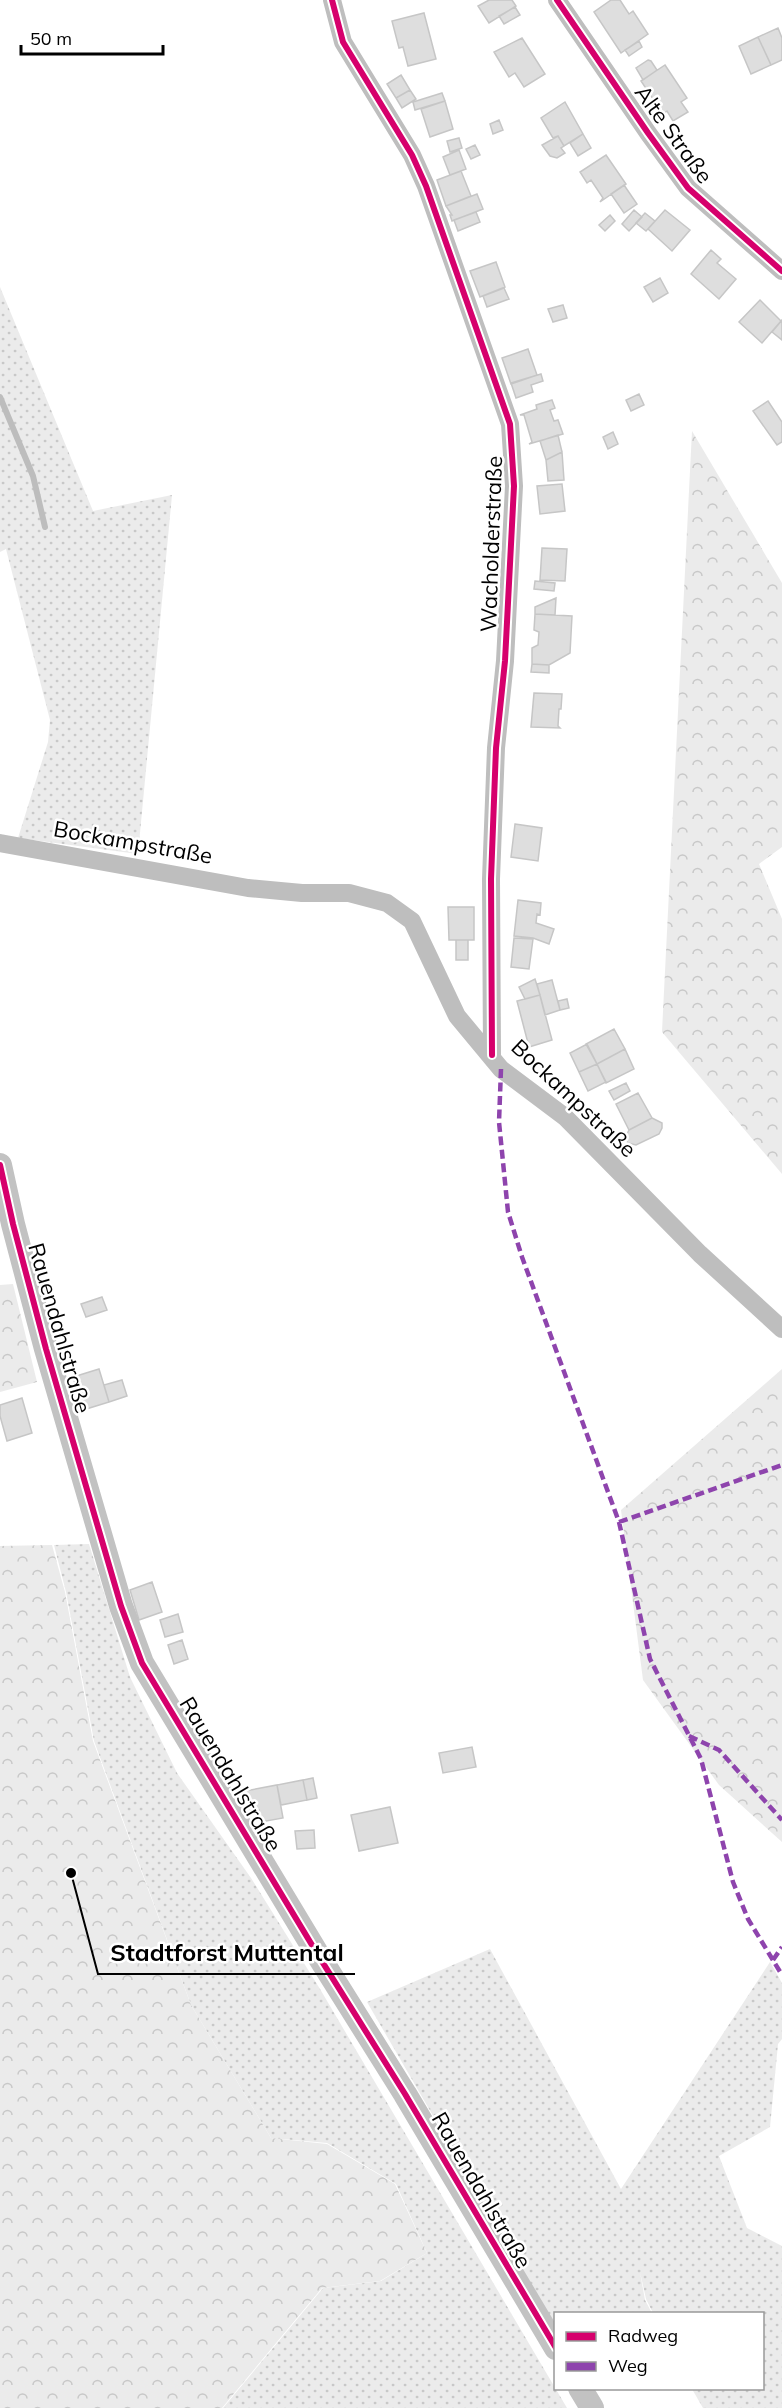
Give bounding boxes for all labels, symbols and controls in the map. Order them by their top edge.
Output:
scale bar [21,18,164,56]
text: 50 m [30,27,72,50]
street label: Alte Straße [629,79,719,189]
street label: Wacholderstraße [474,455,508,633]
street label: Bockampstraße [51,814,215,870]
street label: Bockampstraße [506,1033,642,1163]
street label: Rauendahlstraße [22,1240,98,1416]
street label: Rauendahlstraße [174,1691,288,1857]
callout: Stadtforst Muttental [98,1932,355,1974]
text: Stadtforst Muttental [110,1937,344,1967]
street label: Rauendahlstraße [426,2107,538,2273]
legend [554,2312,764,2390]
text: Radweg [608,2324,678,2347]
text: Weg [608,2354,648,2377]

